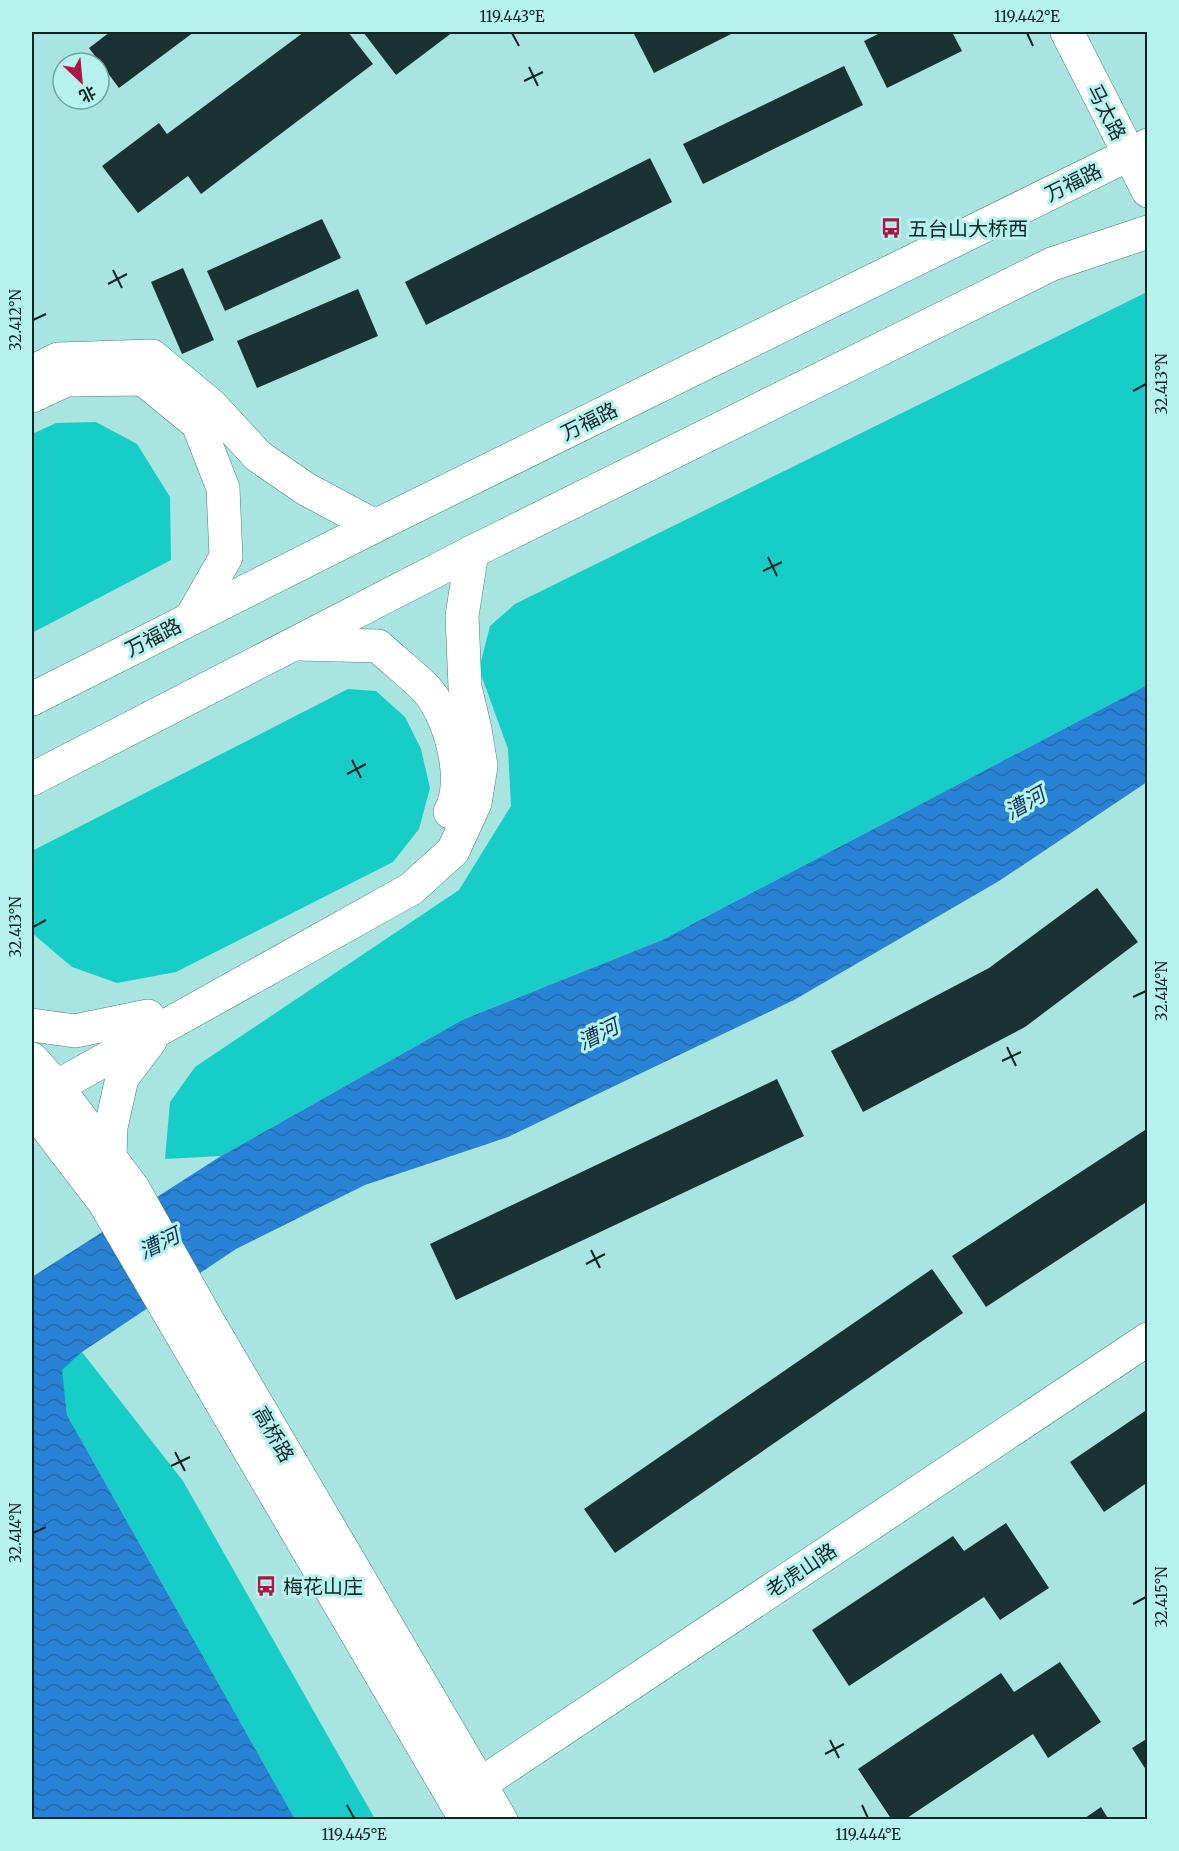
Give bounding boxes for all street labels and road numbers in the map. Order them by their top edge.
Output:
street label: 马太路 [1082,80,1132,144]
street label: 万福路 [1041,158,1105,206]
street label: 万福路 [557,397,621,445]
street label: 万福路 [121,612,185,662]
street label: 高桥路 [248,1402,300,1466]
street label: 老虎山路 [761,1537,841,1603]

